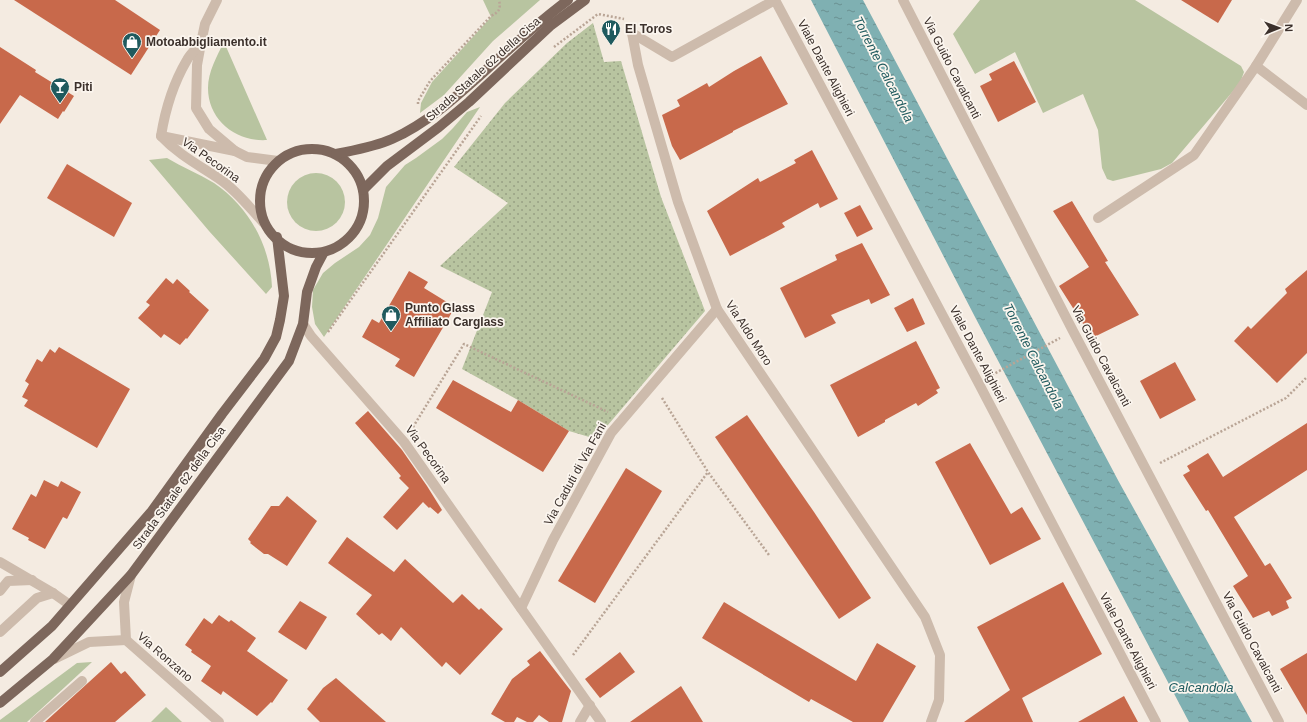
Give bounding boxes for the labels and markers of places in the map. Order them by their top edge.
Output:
restaurant icon: El Toros [600,18,622,46]
place label: El Toros [625,22,672,36]
shop icon: Motoabbigliamento.it [121,31,143,59]
place label: Motoabbigliamento.it [146,35,267,49]
bar icon: Piti [49,76,71,104]
place label: Piti [74,80,93,94]
place label: Punto Glass Affiliato Carglass [405,301,504,329]
shop icon: Punto Glass Affiliato Carglass [380,304,402,332]

